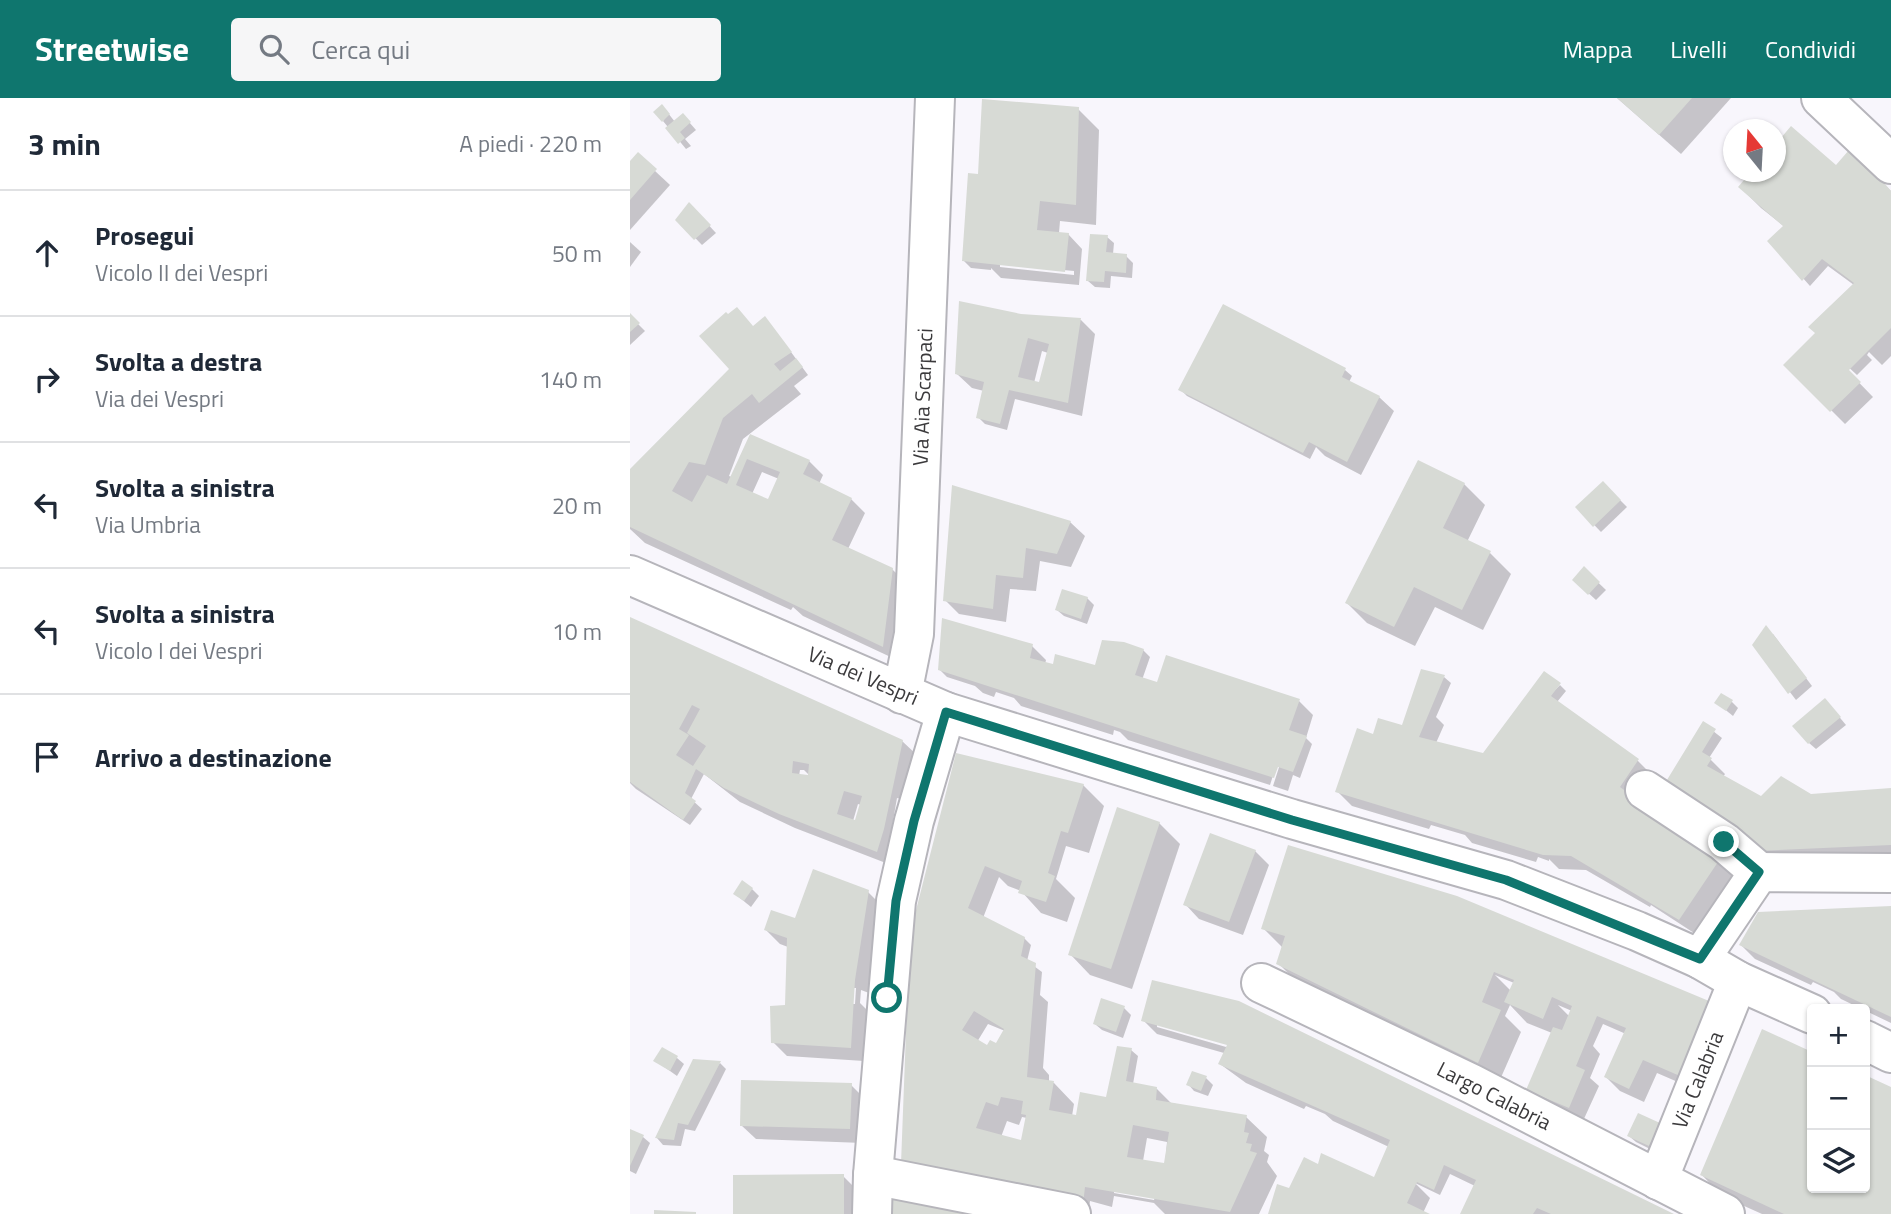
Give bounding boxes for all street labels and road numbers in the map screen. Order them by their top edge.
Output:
street label: Via Aia Scarpaci [904,328,940,466]
street label: Via dei Vespri [803,637,924,713]
street label: Via Calabria [1663,1026,1731,1133]
street label: Largo Calabria [1432,1052,1558,1138]

